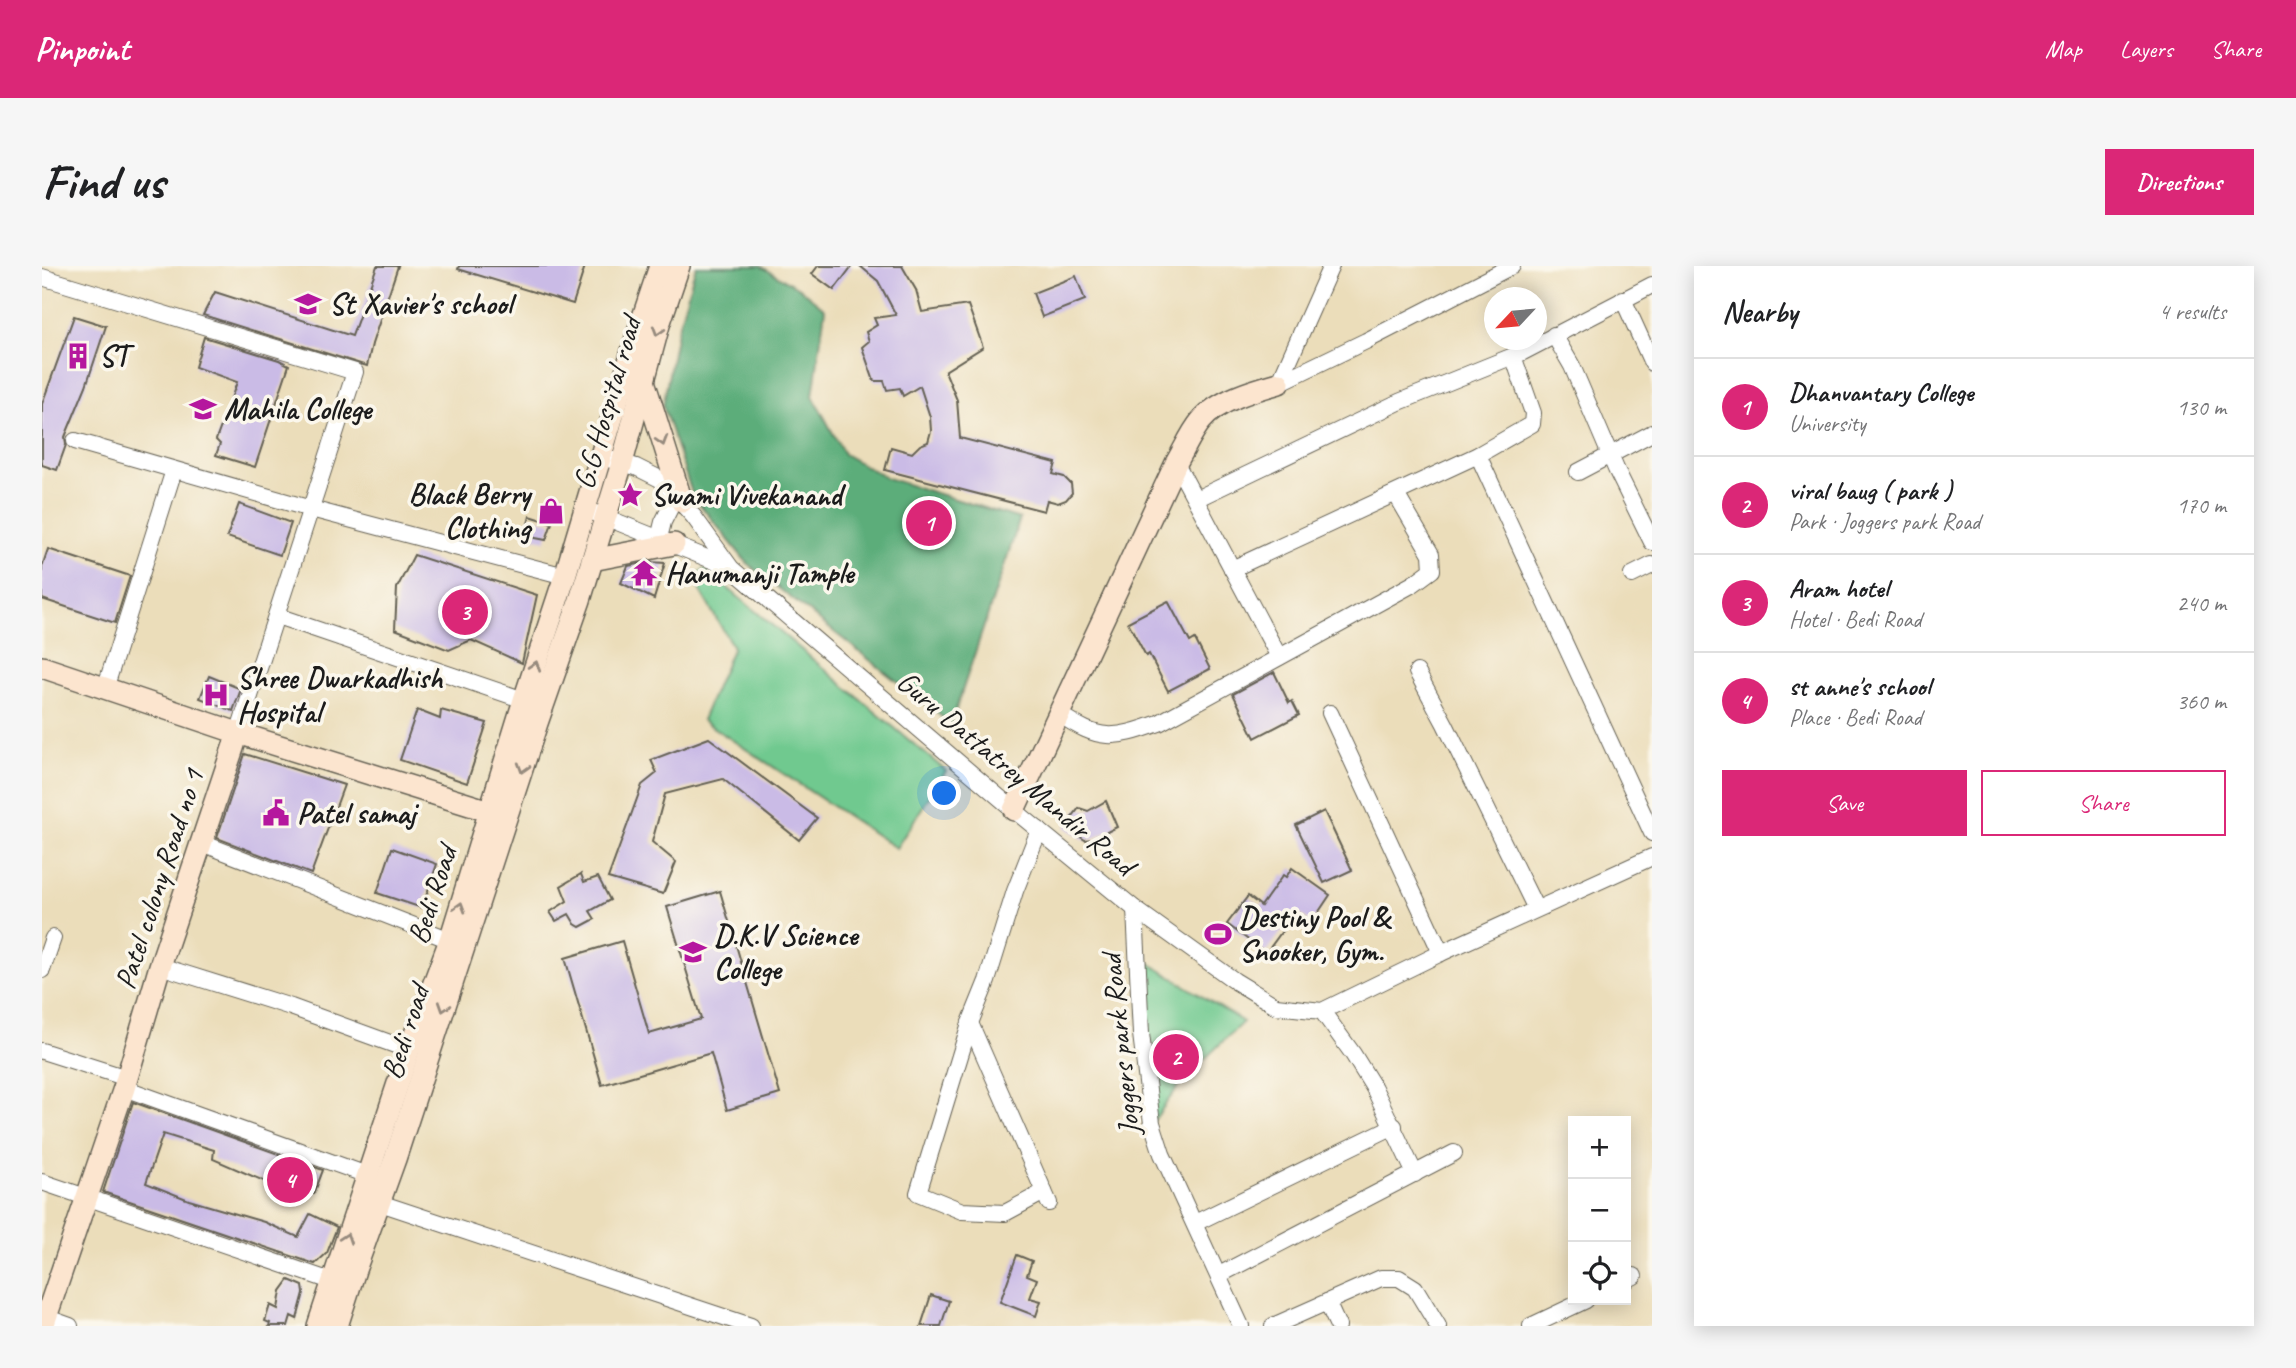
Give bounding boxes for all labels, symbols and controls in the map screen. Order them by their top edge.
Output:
text: Pinpoint [35,28,129,70]
text: Map [2045,34,2082,64]
text: Layers [2120,34,2173,64]
text: Share [2211,34,2261,64]
button: Directions [2105,149,2254,215]
text: Find us [42,151,164,213]
place label: St Xavier's school [329,285,518,323]
north arrow [1484,287,1547,350]
school or university icon: St Xavier's school [293,289,323,319]
text: Nearby [1722,293,1798,331]
text: 4 results [2159,297,2226,326]
street label: G.G Hospital road [564,309,651,493]
one-way arrow [651,325,666,337]
place label: ST [99,337,135,375]
building icon: ST [63,341,93,371]
text: Dhanvantary College [1789,376,1973,409]
place label: Mahila College [224,390,373,428]
text: 1 [1740,393,1750,422]
text: 130 m [2177,393,2226,422]
school or university icon: Mahila College [188,394,218,424]
text: University [1789,409,1866,438]
one-way arrow [653,435,668,447]
text: viral baug ( park ) [1789,474,1952,507]
place label: Black Berry Clothing [409,475,533,547]
place label: Swami Vivekanand [651,476,846,514]
place icon: Swami Vivekanand [615,480,645,510]
text: 2 [1740,491,1750,520]
text: 170 m [2177,491,2226,520]
shop icon: Black Berry Clothing [536,496,566,526]
pin: 1 [906,497,952,549]
text: Park · Joggers park Road [1789,507,1980,536]
place label: Hanumanji Tample [665,554,855,592]
temple icon: Hanumanji Tample [629,558,659,588]
text: Aram hotel [1789,572,1888,605]
pin: 3 [442,586,488,638]
text: 3 [1740,589,1750,618]
text: 240 m [2177,589,2226,618]
text: Hotel · Bedi Road [1789,605,1921,634]
place label: Shree Dwarkadhish Hospital [237,659,443,731]
one-way arrow [527,661,541,673]
street label: Guru Dattatrey Mandir Road [889,662,1146,886]
text: st anne's school [1789,670,1930,703]
hospital icon: Shree Dwarkadhish Hospital [201,680,231,710]
text: 4 [1740,687,1750,716]
text: 360 m [2177,687,2226,716]
text: Place · Bedi Road [1789,703,1922,732]
one-way arrow [517,761,531,774]
street label: Patel colony Road no 1 [106,763,213,994]
button: Save [1722,770,1967,836]
button: Share [1981,770,2226,836]
your location [927,776,961,810]
place label: Patel samaj [297,794,419,832]
public building icon: Patel samaj [261,798,291,828]
street label: Bedi Road [398,837,467,949]
place label: Destiny Pool & Snooker, Gym. [1239,898,1393,970]
one-way arrow [452,901,466,913]
place label: D.K.V Science College [714,916,860,988]
sports icon: Destiny Pool & Snooker, Gym. [1203,919,1233,949]
school or university icon: D.K.V Science College [678,937,708,967]
street label: Joggers park Road [1091,948,1149,1139]
street label: Bedi road [372,976,439,1084]
one-way arrow [438,1001,452,1013]
pin: 2 [1153,1031,1199,1083]
map controls [1568,1116,1631,1305]
button: + [1568,1116,1631,1179]
pin: 4 [267,1154,313,1206]
button: − [1568,1179,1631,1242]
one-way arrow [338,1232,352,1244]
button: locate [1568,1242,1631,1305]

